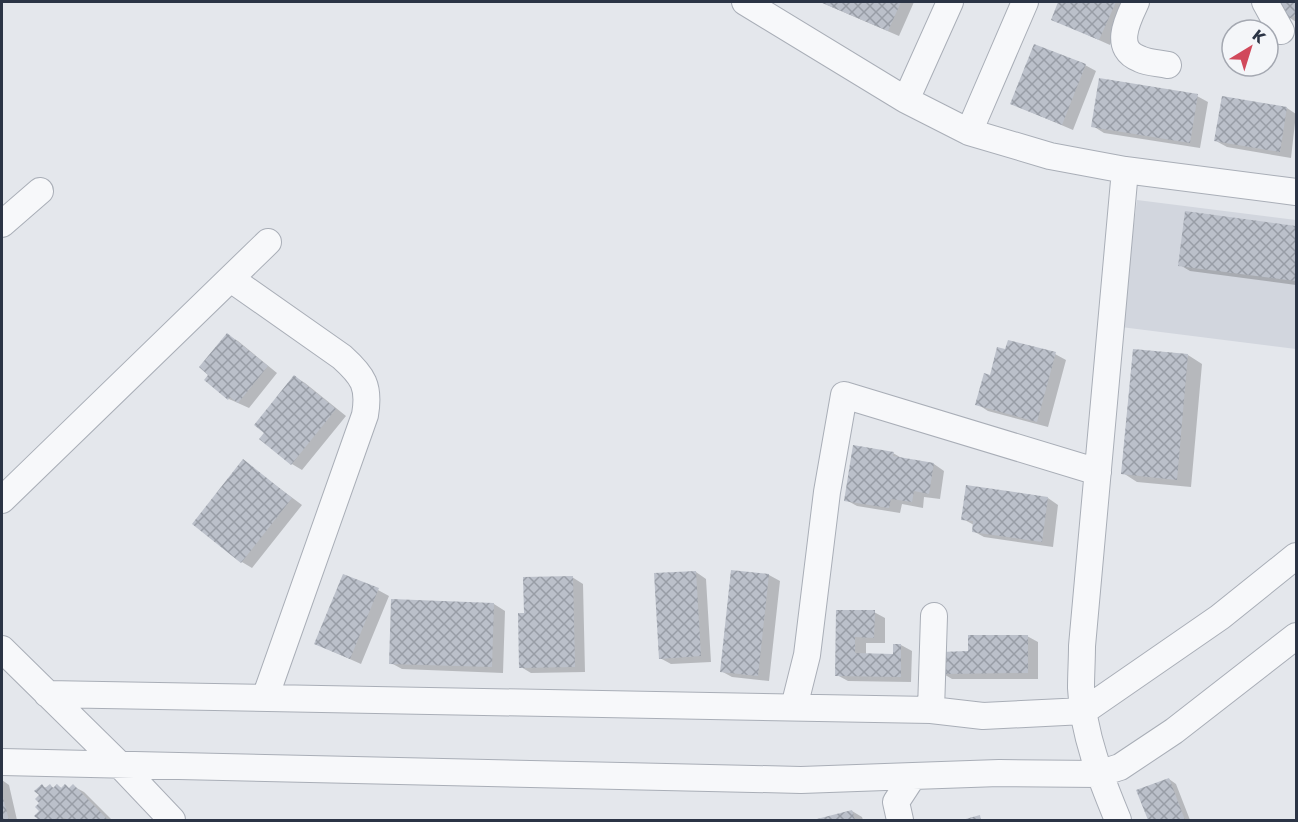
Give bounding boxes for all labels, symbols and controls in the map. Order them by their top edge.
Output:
north arrow [1220,18,1280,78]
text: K [1247,24,1270,49]

